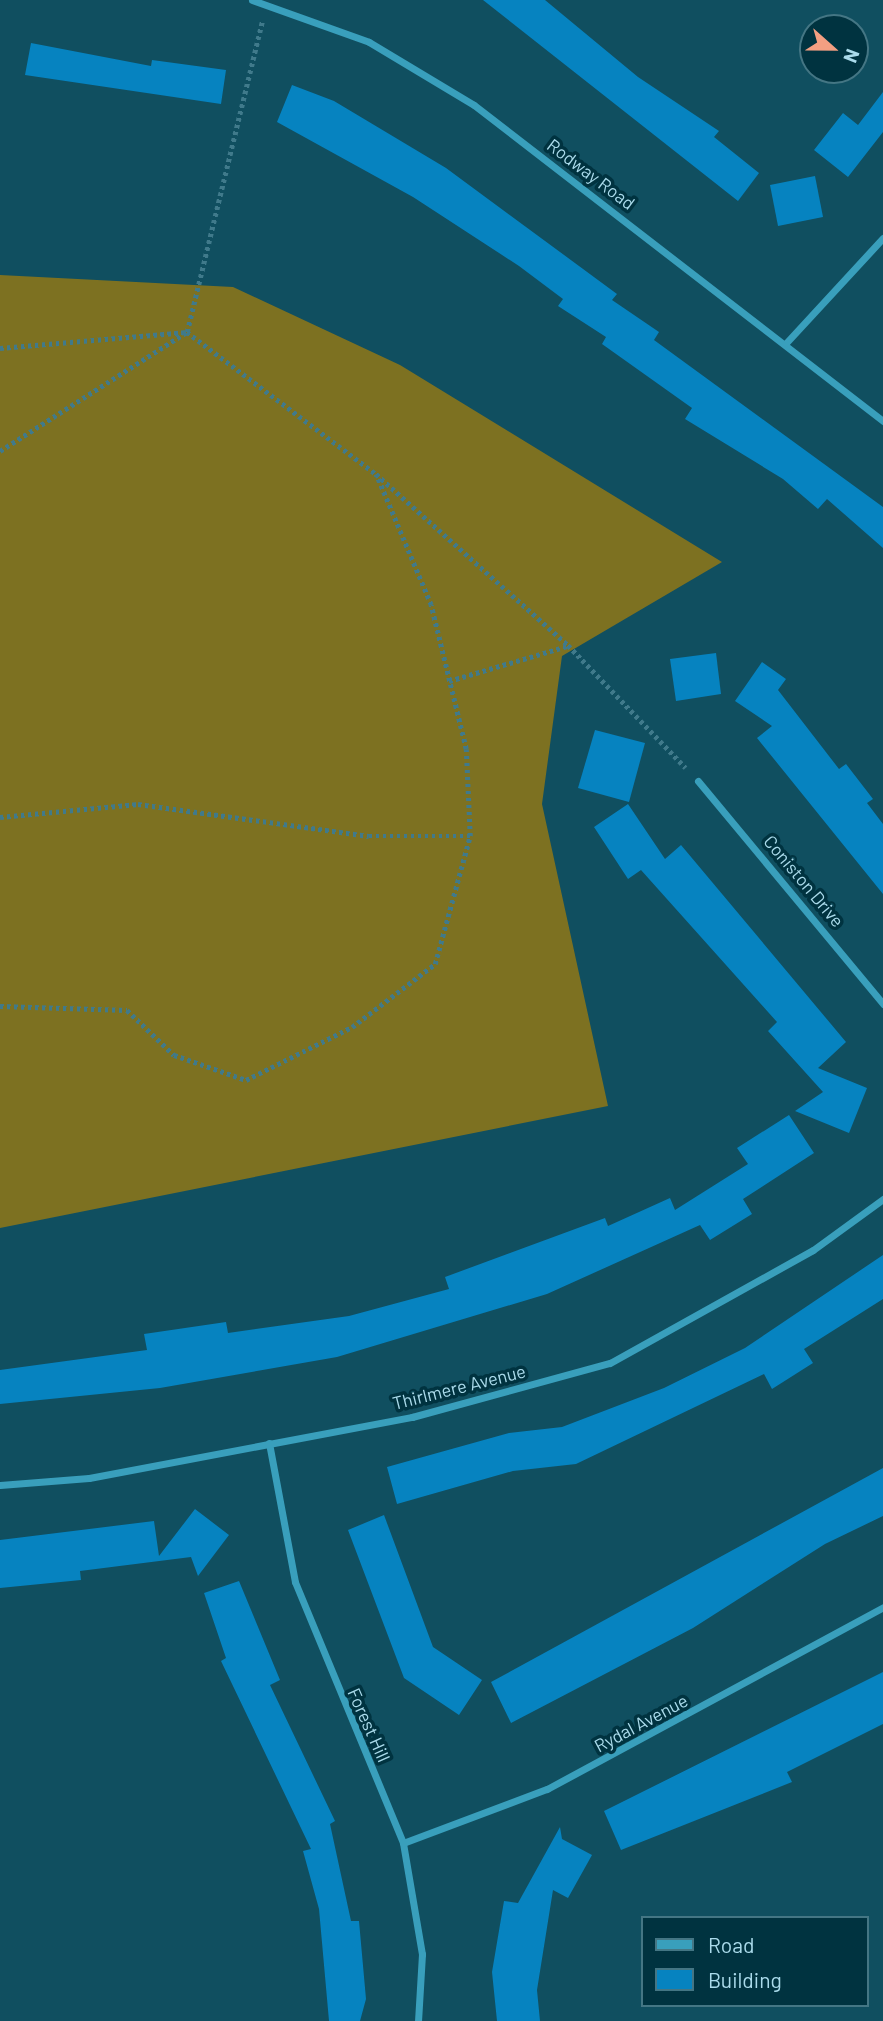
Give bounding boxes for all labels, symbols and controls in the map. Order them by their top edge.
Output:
north arrow [799,14,869,84]
text: N [839,46,865,66]
street label: Rodway Road [543,134,639,214]
street label: Coniston Drive [759,831,849,931]
street label: Thirlmere Avenue [390,1360,528,1414]
street label: Forest Hill [343,1685,395,1765]
street label: Rydal Avenue [590,1689,692,1757]
legend [642,1916,869,2007]
text: Road [708,1932,754,1957]
text: Building [708,1967,782,1992]

